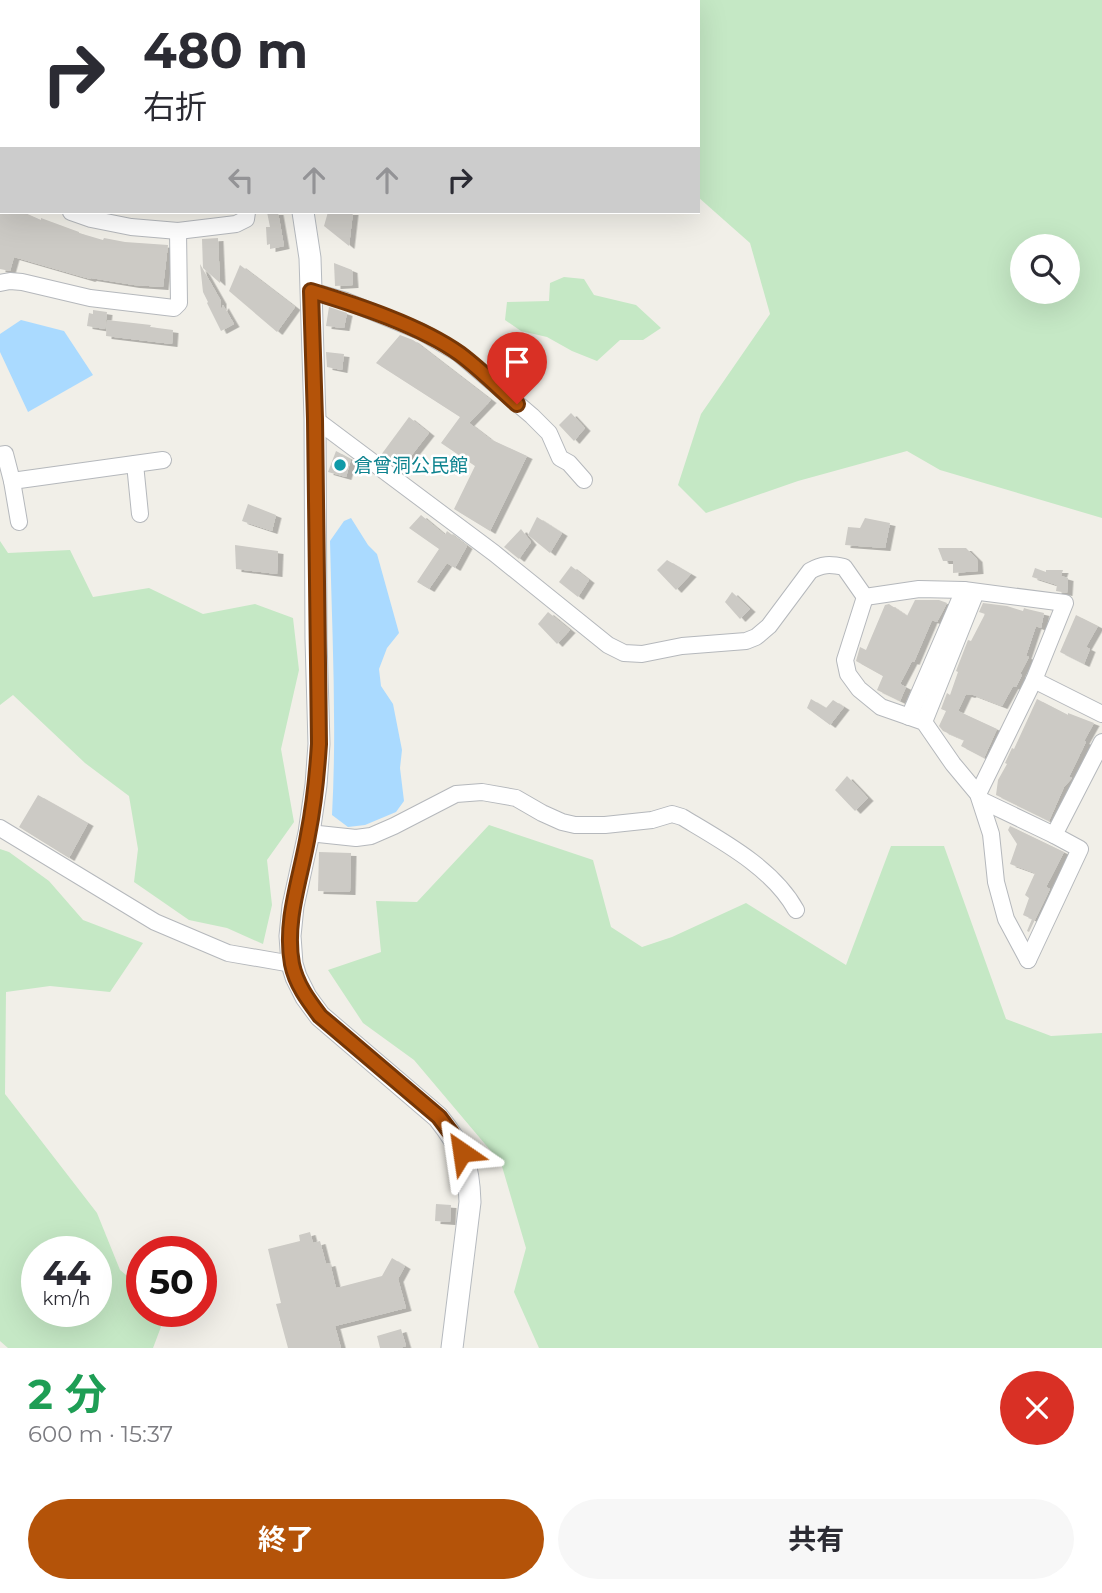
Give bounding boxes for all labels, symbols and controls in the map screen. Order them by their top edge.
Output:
text: 480 m [143,21,308,80]
icon: right [28,28,119,119]
text: 右折 [143,87,207,126]
icon: left [222,161,260,199]
icon: ahead [295,161,333,199]
icon: ahead [368,161,406,199]
icon: right [441,161,479,199]
map controls [1010,234,1080,304]
button: search [1010,234,1080,304]
pin [487,332,547,404]
icon: arrive [498,343,536,381]
place label: 倉曾洞公民館 [354,454,468,477]
marker: 倉曾洞公民館 [332,457,348,473]
position arrow [425,1115,499,1189]
speed limit sign: 50 [126,1236,217,1327]
text: 44 [42,1251,91,1294]
text: km/h [42,1288,91,1310]
text: 2 分 [28,1368,107,1420]
button: close [1000,1371,1074,1445]
text: 600 m · 15:37 [28,1420,173,1448]
button: 終了 [28,1499,544,1579]
button: 共有 [558,1499,1074,1579]

